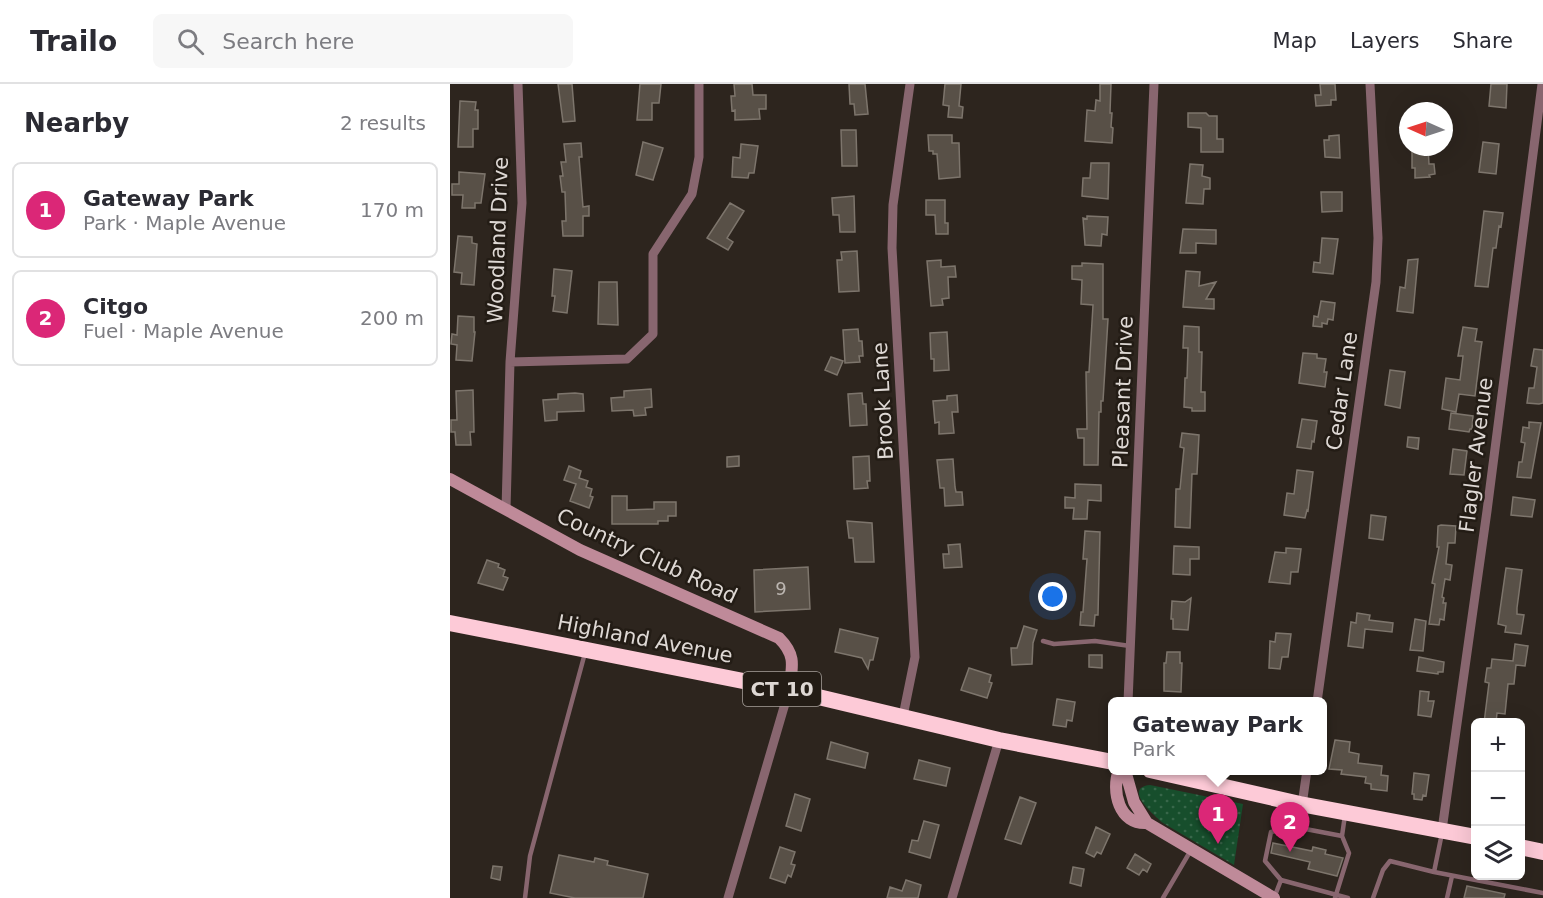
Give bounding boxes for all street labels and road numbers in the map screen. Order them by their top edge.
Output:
street label: Woodland Drive [483,156,513,324]
street label: Pleasant Drive [1108,315,1138,469]
street label: Cedar Lane [1322,330,1362,452]
street label: Brook Lane [868,341,898,461]
street label: Flagler Avenue [1455,376,1497,534]
street label: Country Club Road [553,504,741,608]
street label: Highland Avenue [555,610,735,668]
road number: CT 10 [743,672,821,706]

